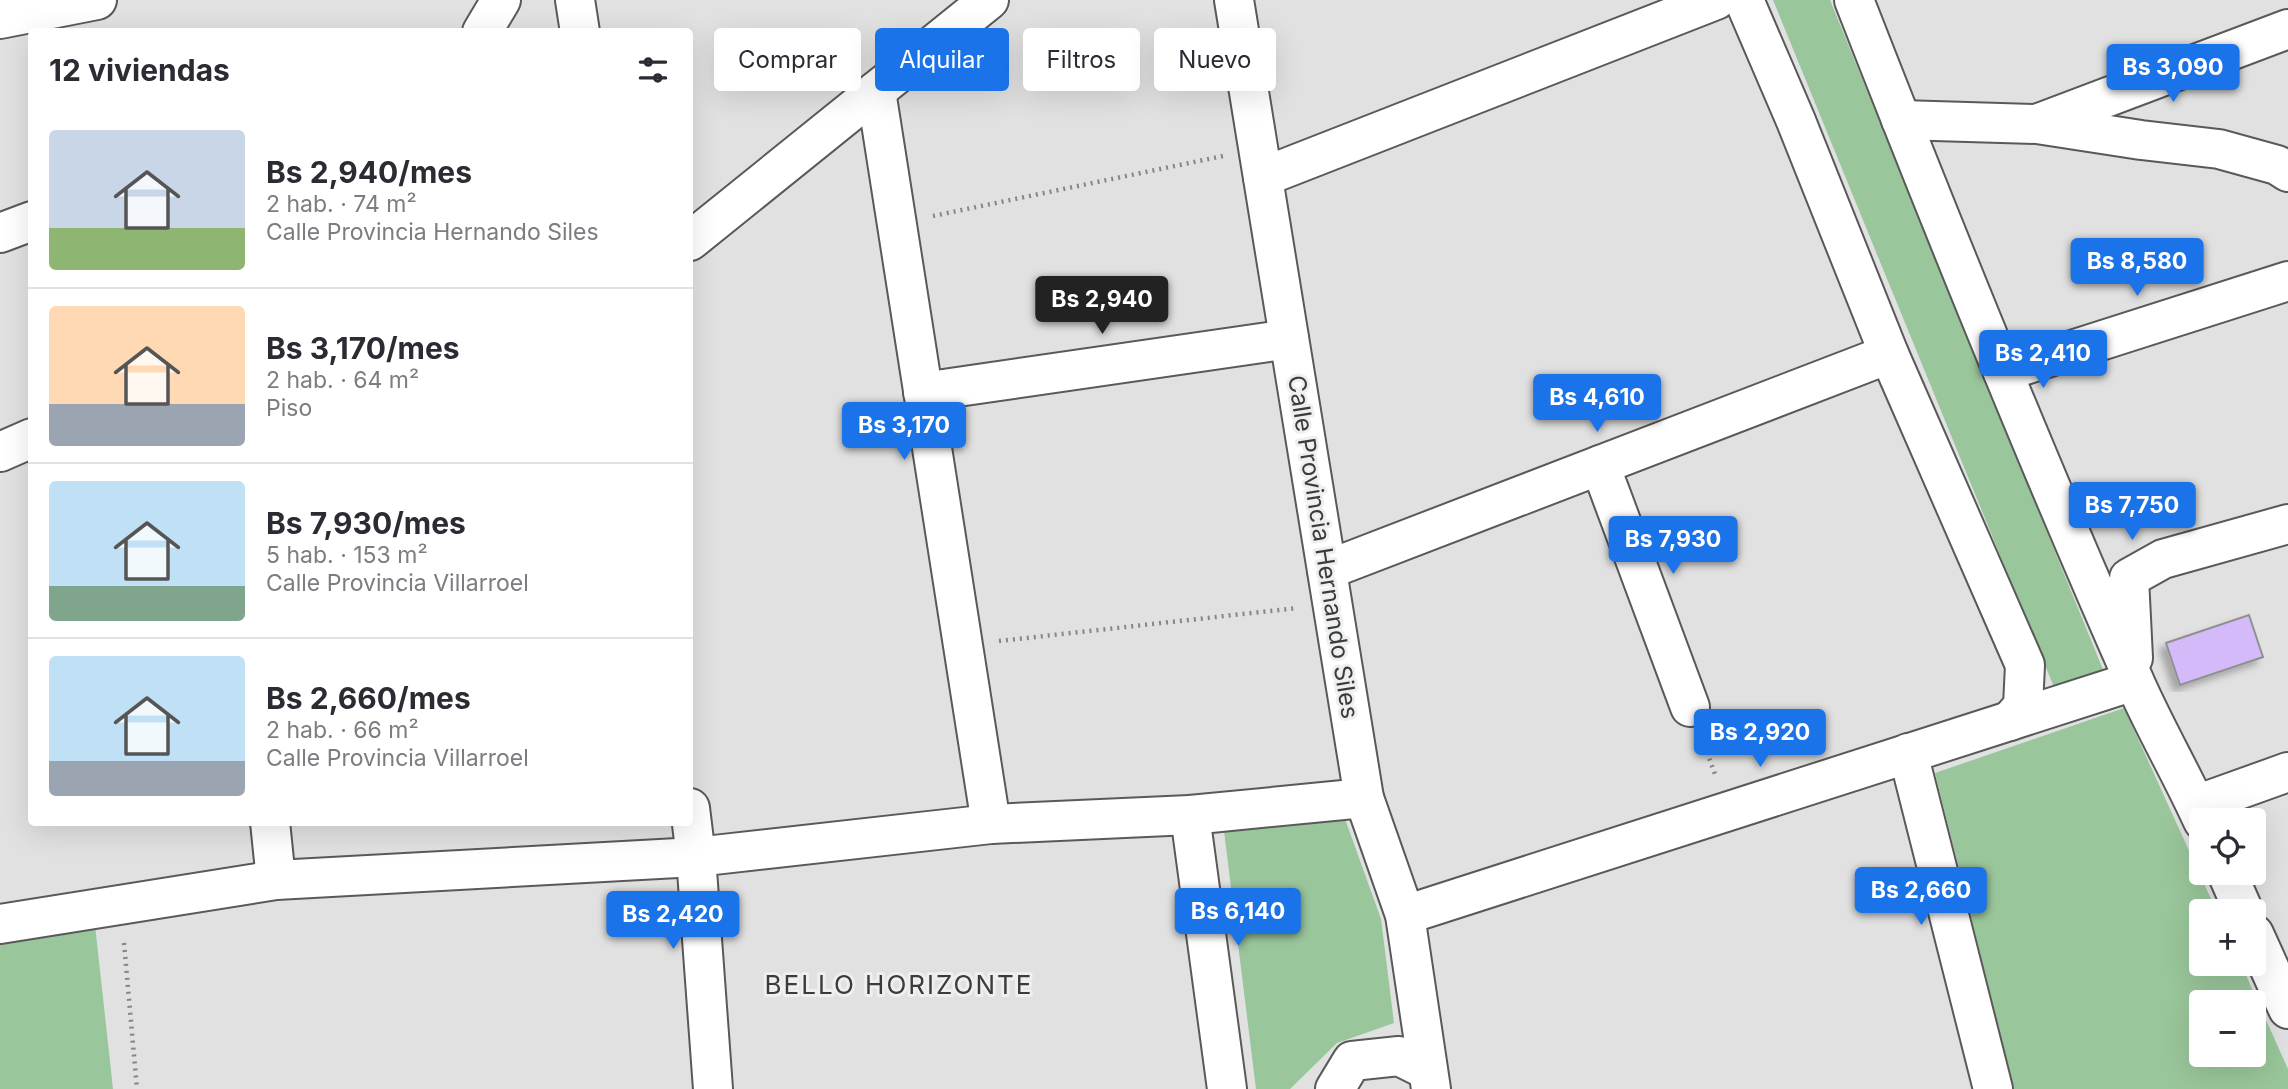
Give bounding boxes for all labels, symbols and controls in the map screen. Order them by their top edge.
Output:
chip: Comprar [714,28,861,91]
chip: Alquilar [875,28,1009,91]
chip: Filtros [1023,28,1140,91]
chip: Nuevo [1154,28,1276,91]
pin: Bs 3,090 [2101,44,2245,104]
icon: filters [634,51,672,89]
text: 12 viviendas [49,52,230,88]
text: Bs 3,090 [2123,53,2223,81]
text: Bs 2,940/mes [266,154,472,190]
icon: home [105,158,189,242]
text: 2 hab. · 74 m² [266,190,417,218]
text: Calle Provincia Hernando Siles [266,218,599,246]
pin: Bs 8,580 [2065,238,2209,298]
text: Bs 8,580 [2087,247,2187,275]
pin: Bs 2,940 [1030,276,1174,336]
text: Bs 2,940 [1051,285,1153,313]
text: Bs 3,170/mes [266,330,460,366]
pin: Bs 2,410 [1971,330,2115,390]
icon: home [105,334,189,418]
text: Bs 2,410 [1995,339,2091,367]
text: 2 hab. · 64 m² [266,366,419,394]
street label: Calle Provincia Hernando Siles [1282,373,1365,721]
pin: Bs 4,610 [1525,374,1669,434]
text: Bs 4,610 [1549,383,1645,411]
text: Piso [266,394,312,422]
pin: Bs 3,170 [832,402,976,462]
text: Bs 3,170 [858,411,950,439]
pin: Bs 7,750 [2060,482,2204,542]
text: Bs 7,750 [2085,491,2179,519]
text: Bs 7,930/mes [266,505,466,541]
icon: home [105,509,189,593]
pin: Bs 7,930 [1601,516,1745,576]
text: Bs 7,930 [1625,525,1721,553]
text: 5 hab. · 153 m² [266,541,428,569]
text: Calle Provincia Villarroel [266,569,529,597]
text: Bs 2,660/mes [266,680,471,716]
icon: home [105,684,189,768]
pin: Bs 2,920 [1688,710,1832,769]
text: 2 hab. · 66 m² [266,716,419,744]
text: Bs 2,920 [1710,718,1810,746]
text: Calle Provincia Villarroel [266,744,529,772]
map controls [2189,808,2266,1067]
button: locate [2189,808,2266,885]
pin: Bs 2,660 [1849,867,1993,927]
text: Bs 2,660 [1871,876,1971,904]
pin: Bs 6,140 [1166,888,1310,948]
pin: Bs 2,420 [601,892,745,951]
text: Bs 6,140 [1191,897,1285,925]
button: + [2189,899,2266,976]
text: Bs 2,420 [622,900,724,928]
district label: BELLO HORIZONTE [765,969,1033,1000]
button: − [2189,990,2266,1067]

